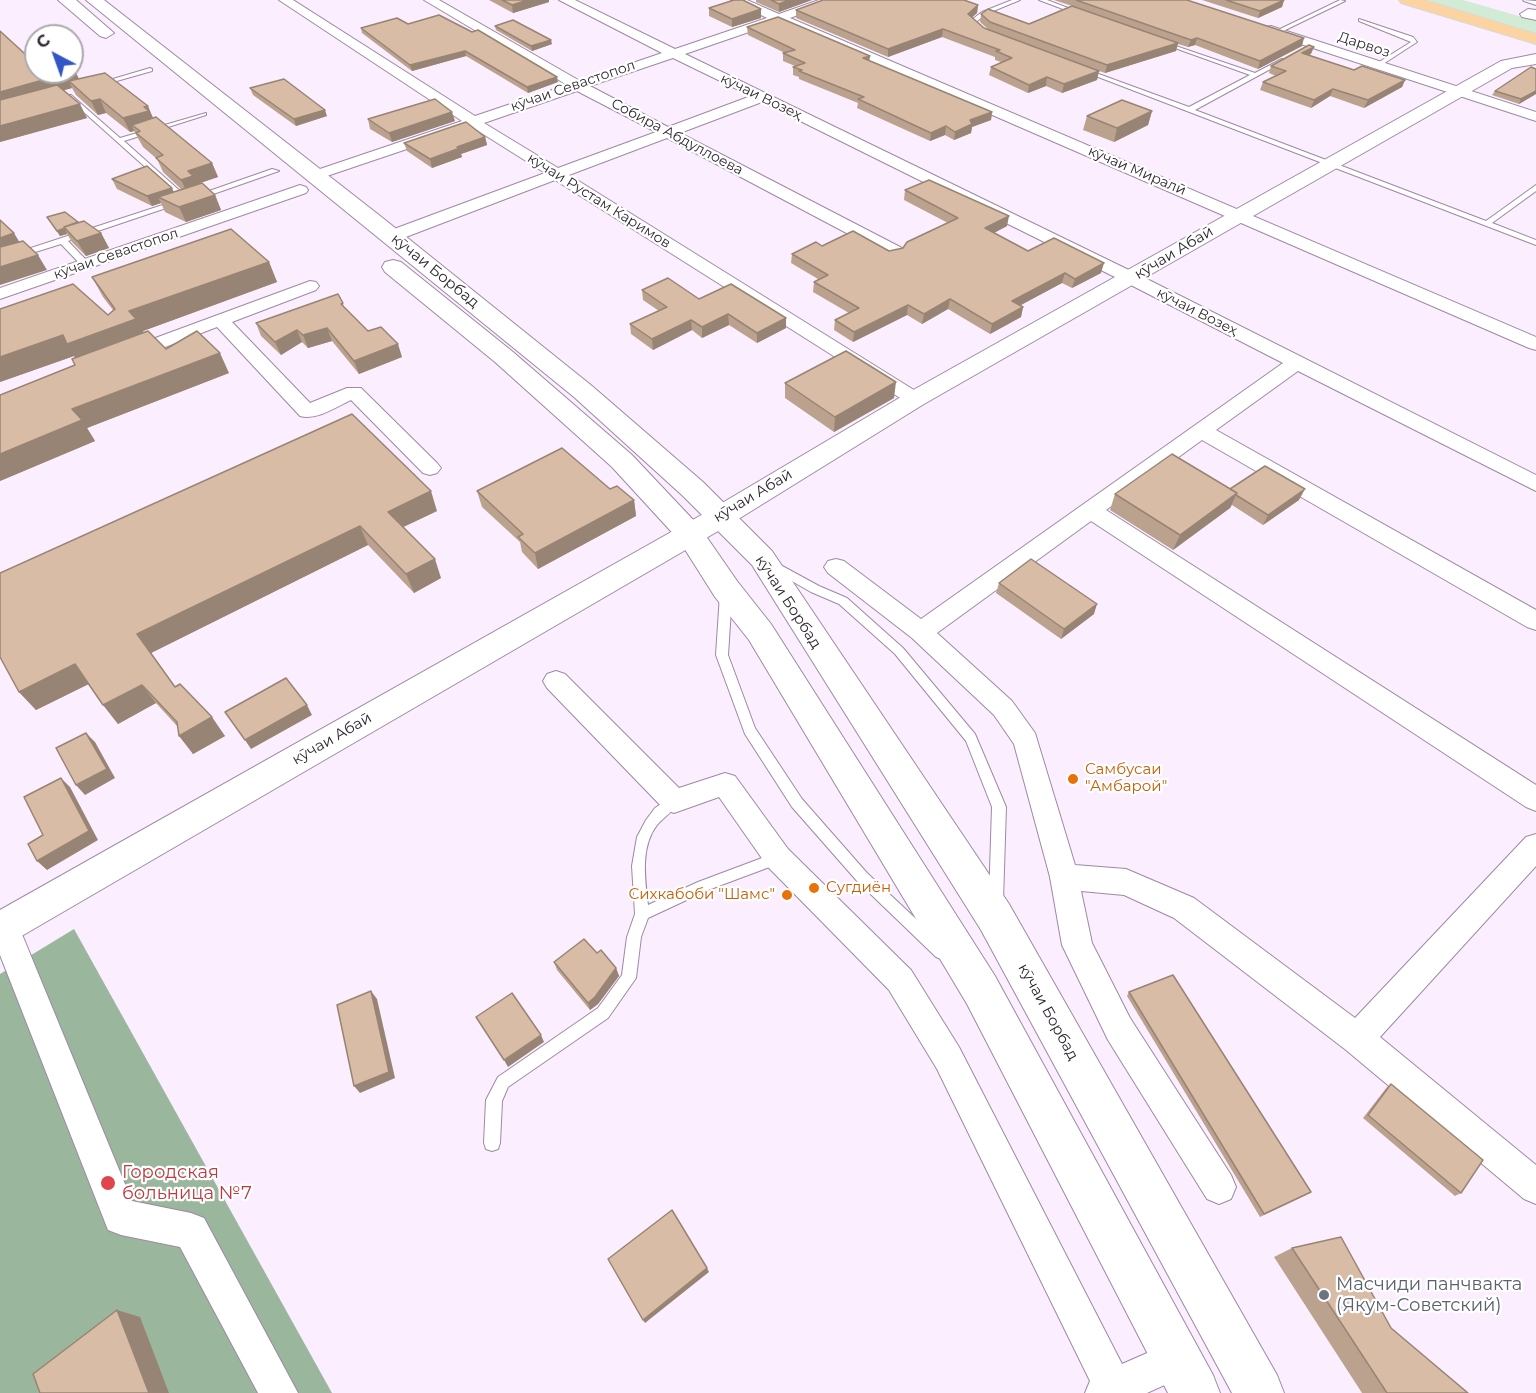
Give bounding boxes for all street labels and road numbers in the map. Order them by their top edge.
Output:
street label: Дарвоз [1336,29,1392,61]
street label: кӯчаи Севастопол [509,57,637,115]
street label: кӯчаи Возеҳ [718,70,804,124]
street label: Собира Абдуллоева [608,95,746,179]
street label: кӯчаи Миралӣ [1085,143,1189,199]
street label: кӯчаи Рустам Каримов [524,150,674,252]
street label: кӯчаи Абаӣ [1131,222,1217,284]
street label: кӯчаи Севастопол [52,225,180,283]
street label: кӯчаи Борбад [387,230,483,312]
street label: кӯчаи Возеҳ [1154,284,1240,340]
street label: кӯчаи Абаӣ [710,465,796,527]
street label: кӯчаи Борбад [751,552,825,652]
street label: кӯчаи Абаӣ [289,709,375,769]
street label: кӯчаи Борбад [1014,960,1082,1064]

